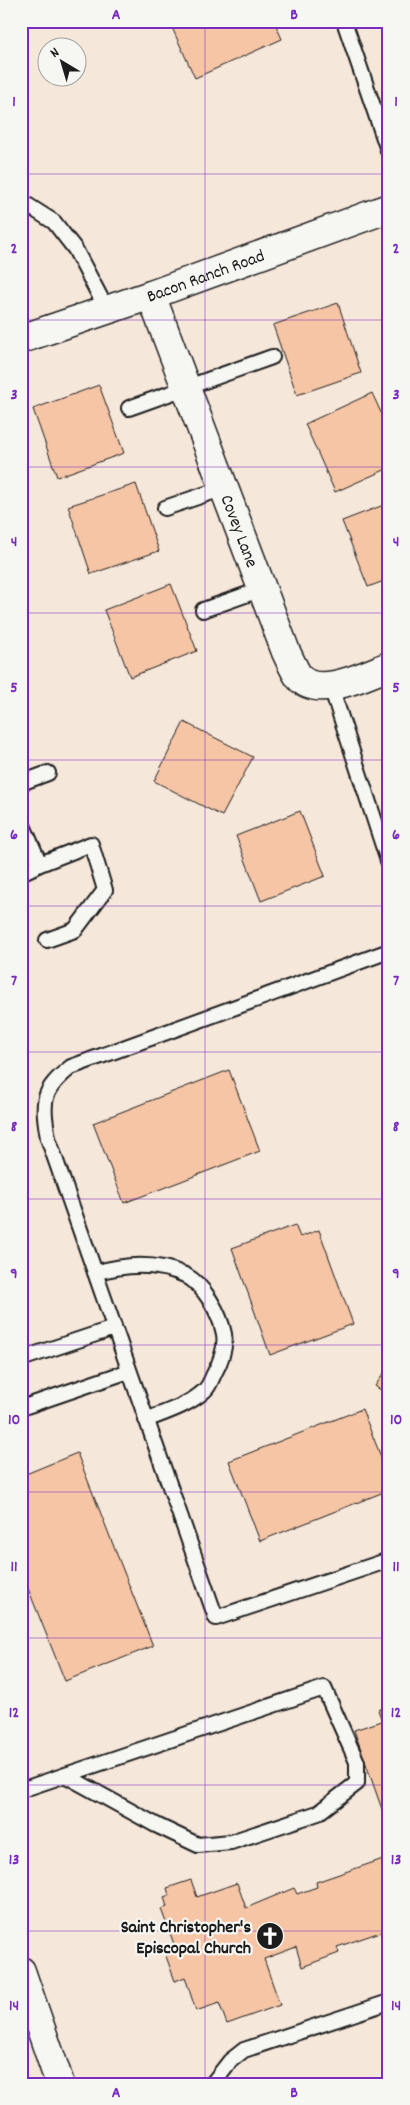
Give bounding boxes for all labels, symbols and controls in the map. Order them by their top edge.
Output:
text: A [112,4,121,27]
text: B [290,4,298,27]
north arrow [38,38,88,88]
text: N [46,43,64,63]
text: 1 [12,91,16,114]
text: 1 [394,91,398,114]
text: 2 [11,238,18,261]
text: 2 [393,238,400,261]
street label: Bacon Ranch Road [144,245,268,310]
text: 3 [10,384,18,407]
text: 3 [392,384,400,407]
street label: Covey Lane [213,492,263,572]
text: 4 [11,531,17,554]
text: 4 [393,531,399,554]
text: 5 [10,677,18,700]
text: 5 [392,677,400,700]
text: 6 [10,824,18,847]
text: 6 [392,824,400,847]
text: 7 [11,970,17,993]
text: 7 [393,970,399,993]
text: 8 [11,1116,18,1139]
text: 8 [393,1116,400,1139]
text: 9 [10,1263,18,1286]
text: 9 [392,1263,400,1286]
text: 10 [8,1409,20,1432]
text: 10 [390,1409,402,1432]
text: 11 [10,1556,18,1579]
text: 11 [392,1556,400,1579]
text: 12 [9,1702,19,1725]
text: 12 [391,1702,401,1725]
text: 13 [9,1849,19,1872]
text: 13 [391,1849,401,1872]
place label: Saint Christopher's Episcopal Church [121,1916,251,1962]
church icon: Saint Christopher's Episcopal Church [255,1921,285,1951]
text: 14 [9,1995,19,2018]
text: 14 [391,1995,401,2018]
text: A [112,2082,121,2105]
text: B [290,2082,298,2105]

